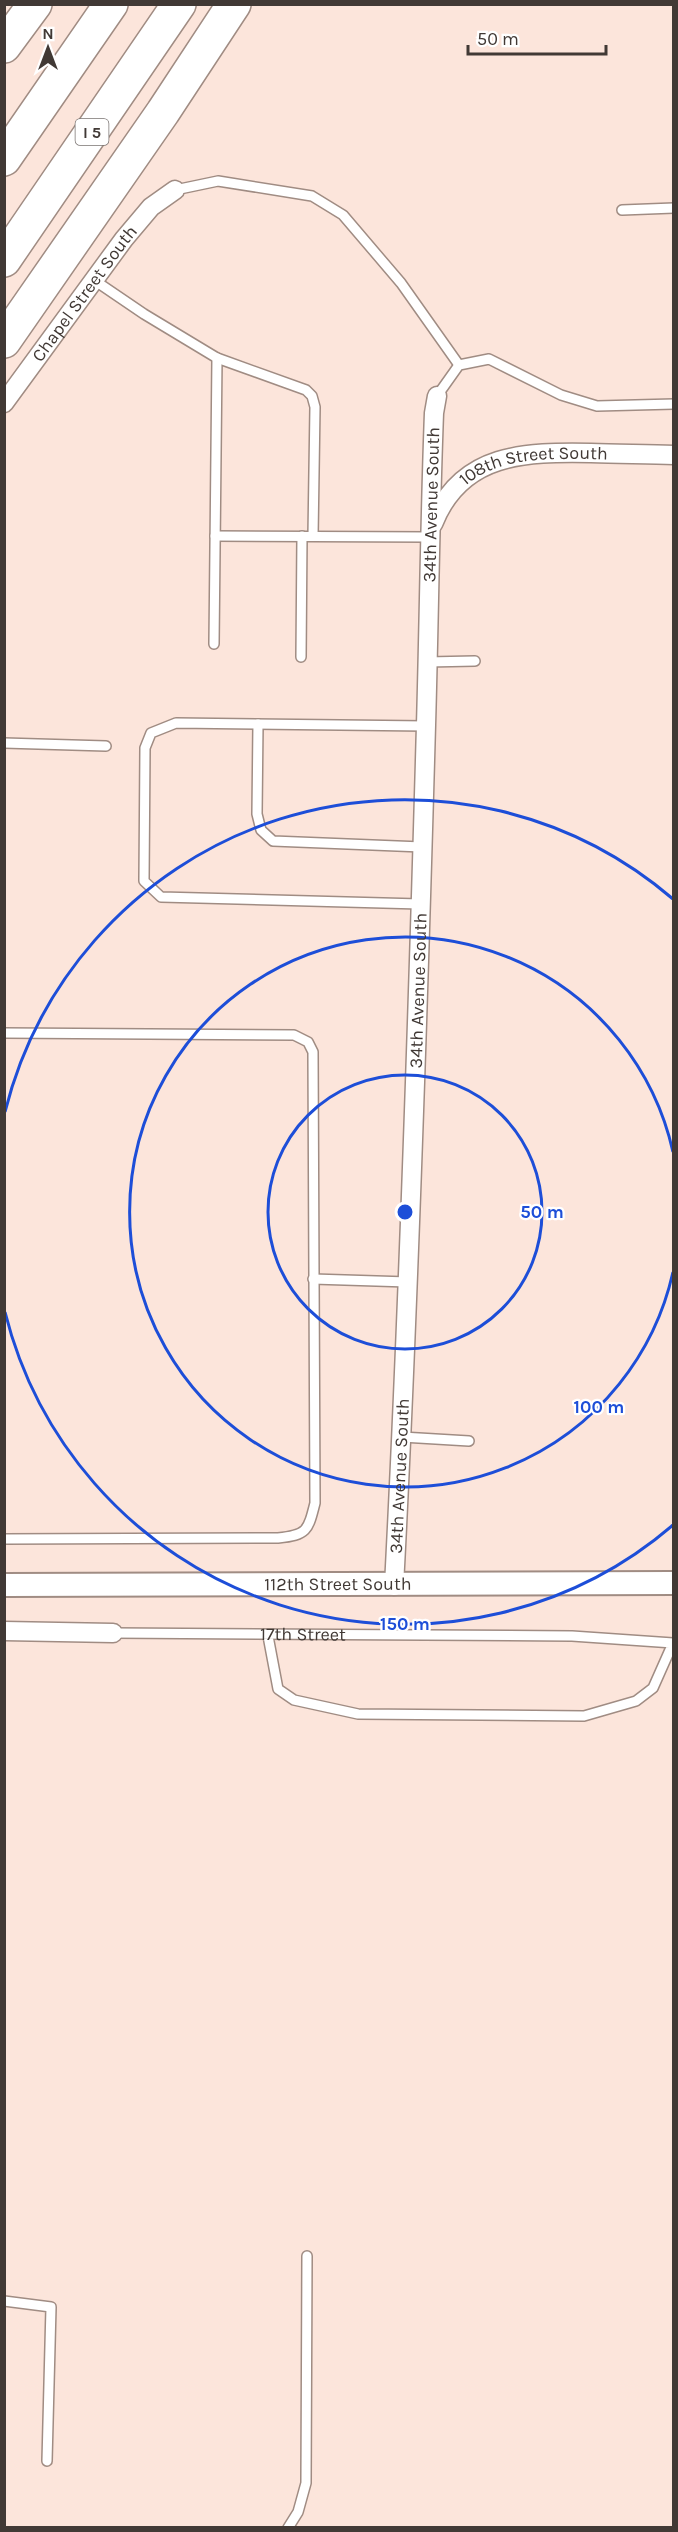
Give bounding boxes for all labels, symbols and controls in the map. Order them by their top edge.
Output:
north arrow [18,18,78,78]
scale bar [468,18,606,56]
text: N [42,24,54,43]
text: 50 m [477,28,519,50]
road number: I 5 [76,119,109,145]
street label: Chapel Street South [27,221,142,366]
street label: 34th Avenue South [418,427,444,583]
street label: 108th Street South [454,442,608,490]
street label: 34th Avenue South [405,912,432,1069]
text: 50 m [520,1201,564,1223]
centre of rings [395,1202,415,1222]
text: 100 m [574,1396,624,1418]
street label: 34th Avenue South [385,1398,414,1554]
street label: 112th Street South [264,1573,412,1595]
text: 150 m [380,1613,430,1635]
street label: 17th Street [260,1623,346,1646]

